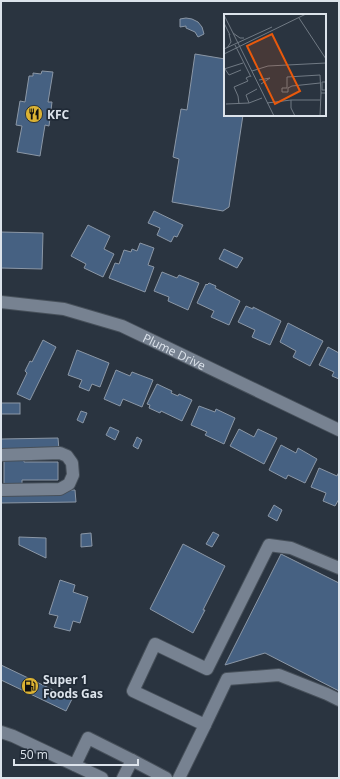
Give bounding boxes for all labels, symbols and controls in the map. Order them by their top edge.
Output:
inset map [224,14,326,116]
restaurant icon: KFC [24,104,44,124]
place label: KFC [47,106,70,123]
street label: Plume Drive [140,329,209,374]
place label: Super 1 Foods Gas [43,671,103,702]
fuel station icon: Super 1 Foods Gas [20,676,40,696]
scale bar [14,741,138,767]
text: 50 m [20,746,48,763]

